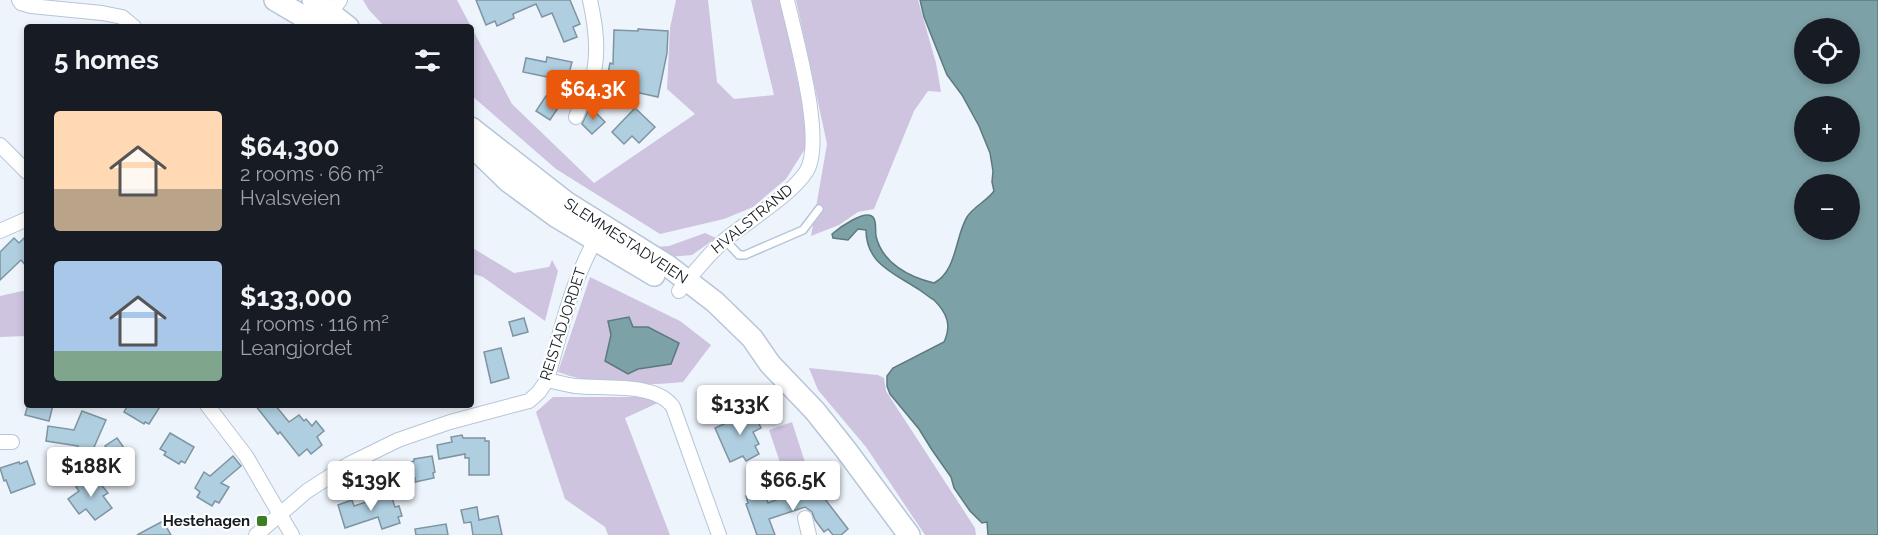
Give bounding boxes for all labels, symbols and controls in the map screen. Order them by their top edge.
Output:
map controls [1794,18,1860,240]
button: locate [1794,18,1860,84]
icon: filters [411,44,444,77]
text: 5 homes [54,45,159,75]
pin: $64.3K [544,70,642,121]
text: $64.3K [560,77,626,101]
button: + [1794,96,1860,162]
text: $64,300 [240,132,340,162]
icon: home [102,135,174,207]
text: 2 rooms · 66 m² [240,162,383,186]
button: − [1794,174,1860,240]
street label: HVALSTRAND [708,180,797,257]
text: Hvalsveien [240,186,341,210]
street label: SLEMMESTADVEIEN [561,194,691,288]
street label: REISTADJORDET [536,265,590,383]
text: $133,000 [240,282,352,312]
icon: home [102,285,174,357]
text: 4 rooms · 116 m² [240,312,389,336]
text: Leangjordet [240,336,352,360]
pin: $133K [698,385,782,436]
text: $133K [711,392,769,416]
pin: $188K [49,447,133,498]
text: $188K [61,454,121,478]
pin: $139K [329,461,413,512]
pin: $66.5K [744,461,842,512]
text: $139K [342,468,400,492]
text: $66.5K [760,468,826,492]
place label: Hestehagen [163,512,250,530]
marker: Hestehagen [255,514,269,528]

